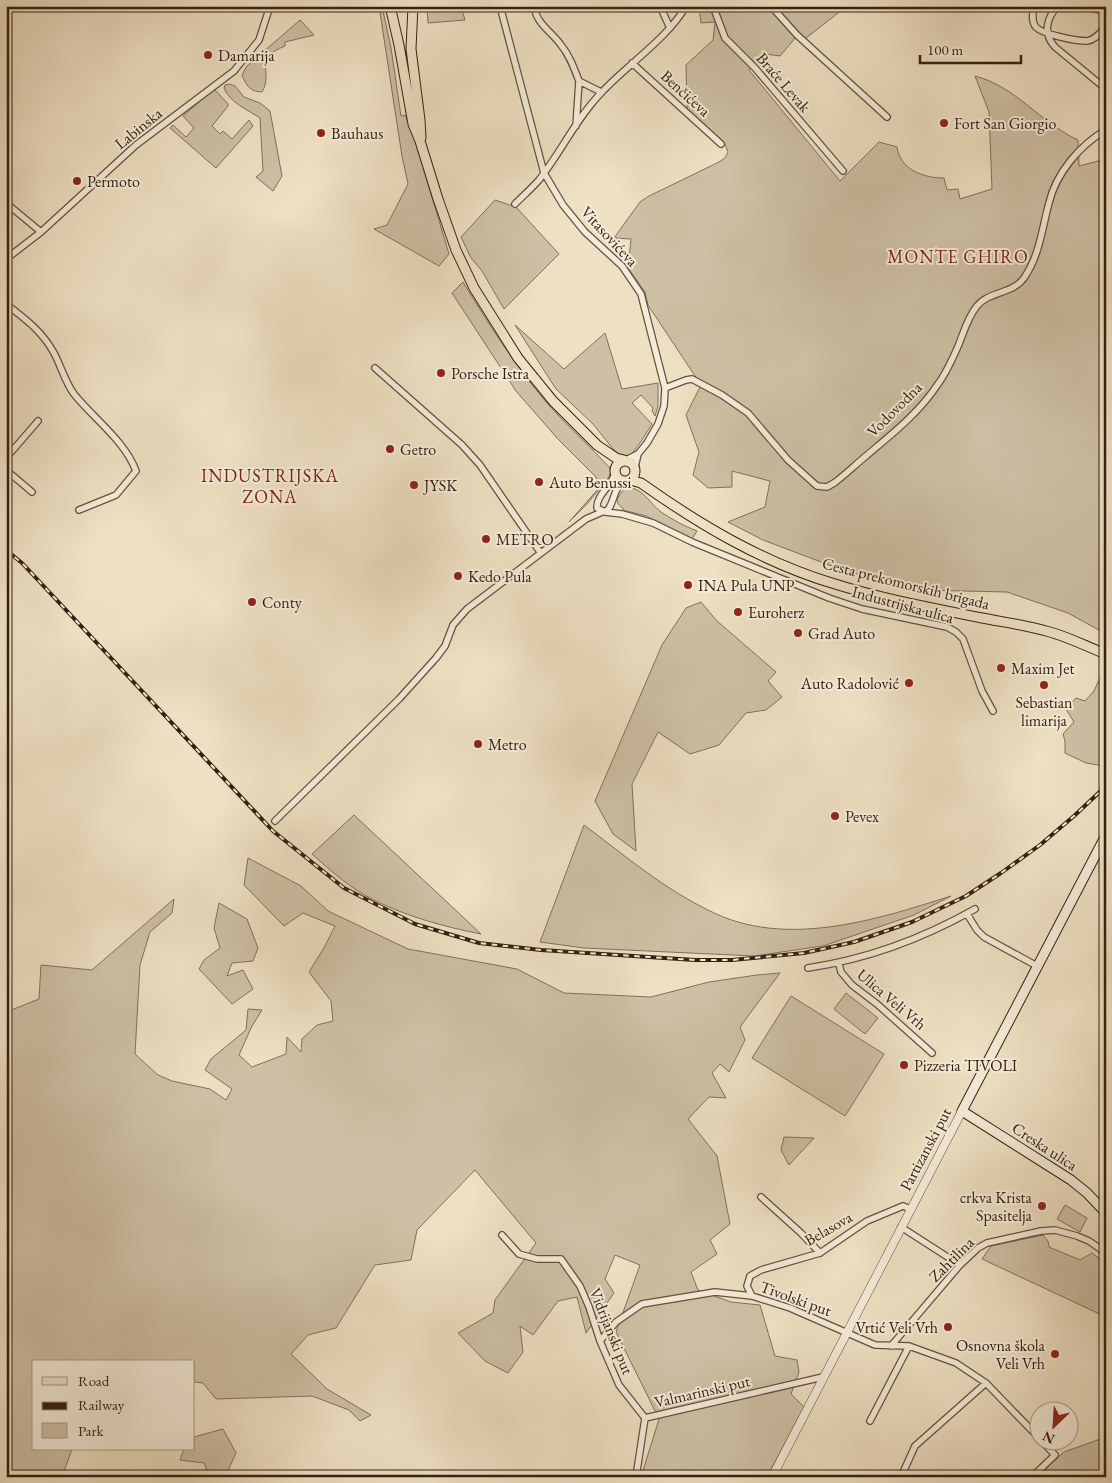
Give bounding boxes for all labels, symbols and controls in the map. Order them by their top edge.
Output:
scale bar [920,32,1021,64]
text: 100 m [927,40,964,59]
place label: Damarija [218,45,275,66]
street label: Braće Levak [752,48,816,117]
marker: Damarija [202,49,214,61]
street label: Benčićeva [656,65,715,122]
street label: Labinska [110,102,167,154]
place label: Fort San Giorgio [954,113,1056,134]
marker: Fort San Giorgio [938,117,950,129]
place label: Bauhaus [331,123,383,144]
marker: Bauhaus [315,127,327,139]
place label: Permoto [87,171,140,192]
marker: Permoto [71,175,83,187]
street label: Vitasovićeva [576,202,643,271]
district label: MONTE GHIRO [887,245,1029,268]
place label: Porsche Istra [451,363,530,384]
marker: Porsche Istra [435,367,447,379]
street label: Vodovodna [862,377,927,442]
place label: Getro [400,439,436,460]
marker: Getro [384,443,396,455]
district label: INDUSTRIJSKA ZONA [201,464,339,508]
place label: Auto Benussi [548,472,631,493]
place label: JYSK [422,475,458,496]
marker: Auto Benussi [533,476,545,488]
marker: JYSK [408,479,420,491]
place label: METRO [496,529,554,550]
marker: METRO [480,533,492,545]
street label: Cesta prekomorskih brigada [820,553,992,615]
place label: Kedo Pula [468,566,532,587]
marker: Kedo Pula [452,570,464,582]
place label: INA Pula UNP [698,575,795,596]
marker: INA Pula UNP [682,579,694,591]
street label: Industrijska ulica [850,581,957,628]
place label: Conty [262,592,303,613]
marker: Conty [246,596,258,608]
place label: Euroherz [748,602,804,623]
marker: Euroherz [732,606,744,618]
place label: Grad Auto [808,623,875,644]
marker: Grad Auto [792,627,804,639]
place label: Maxim Jet [1011,658,1075,679]
marker: Maxim Jet [995,662,1007,674]
place label: Auto Radolović [800,673,899,694]
marker: Auto Radolović [903,677,915,689]
marker: Sebastian limarija [1038,679,1050,691]
place label: Sebastian limarija [1016,692,1073,731]
place label: Metro [488,734,527,755]
marker: Metro [472,738,484,750]
place label: Pevex [845,806,879,827]
marker: Pevex [829,810,841,822]
street label: Ulica Veli Vrh [852,964,931,1035]
place label: Pizzeria TIVOLI [914,1055,1018,1076]
marker: Pizzeria TIVOLI [898,1059,910,1071]
street label: Partizanski put [895,1104,956,1194]
street label: Creska ulica [1008,1117,1082,1176]
place label: crkva Krista Spasitelja [960,1187,1033,1226]
marker: crkva Krista Spasitelja [1036,1200,1048,1212]
street label: Belasova [801,1206,856,1250]
street label: Zahtilina [924,1232,979,1287]
street label: Tivolski put [757,1276,834,1321]
street label: Vidrijanski put [585,1285,638,1378]
place label: Vrtić Veli Vrh [855,1317,938,1338]
marker: Vrtić Veli Vrh [942,1321,954,1333]
place label: Osnovna škola Veli Vrh [956,1335,1046,1374]
marker: Osnovna škola Veli Vrh [1049,1348,1061,1360]
legend [32,1360,195,1450]
street label: Valmarinski put [652,1370,752,1413]
text: Road [78,1371,110,1390]
text: Railway [78,1395,125,1414]
north arrow [1030,1400,1080,1450]
text: Park [78,1421,105,1440]
text: N [1039,1427,1057,1448]

